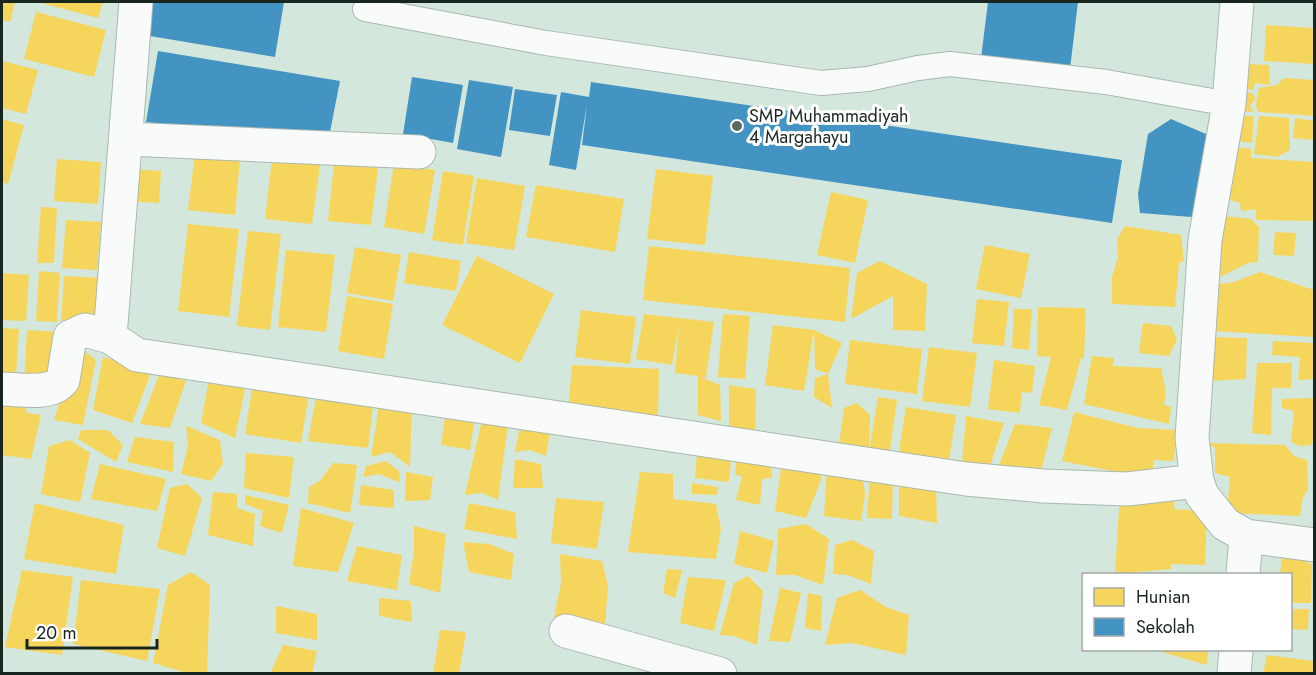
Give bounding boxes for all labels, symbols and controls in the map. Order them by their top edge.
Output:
place label: SMP Muhammadiyah 4 Margahayu [749,103,909,150]
marker: SMP Muhammadiyah 4 Margahayu [730,119,744,133]
legend [1082,573,1292,651]
text: Hunian [1136,584,1191,610]
scale bar [27,612,158,650]
text: Sekolah [1136,614,1195,640]
text: 20 m [36,620,76,646]

